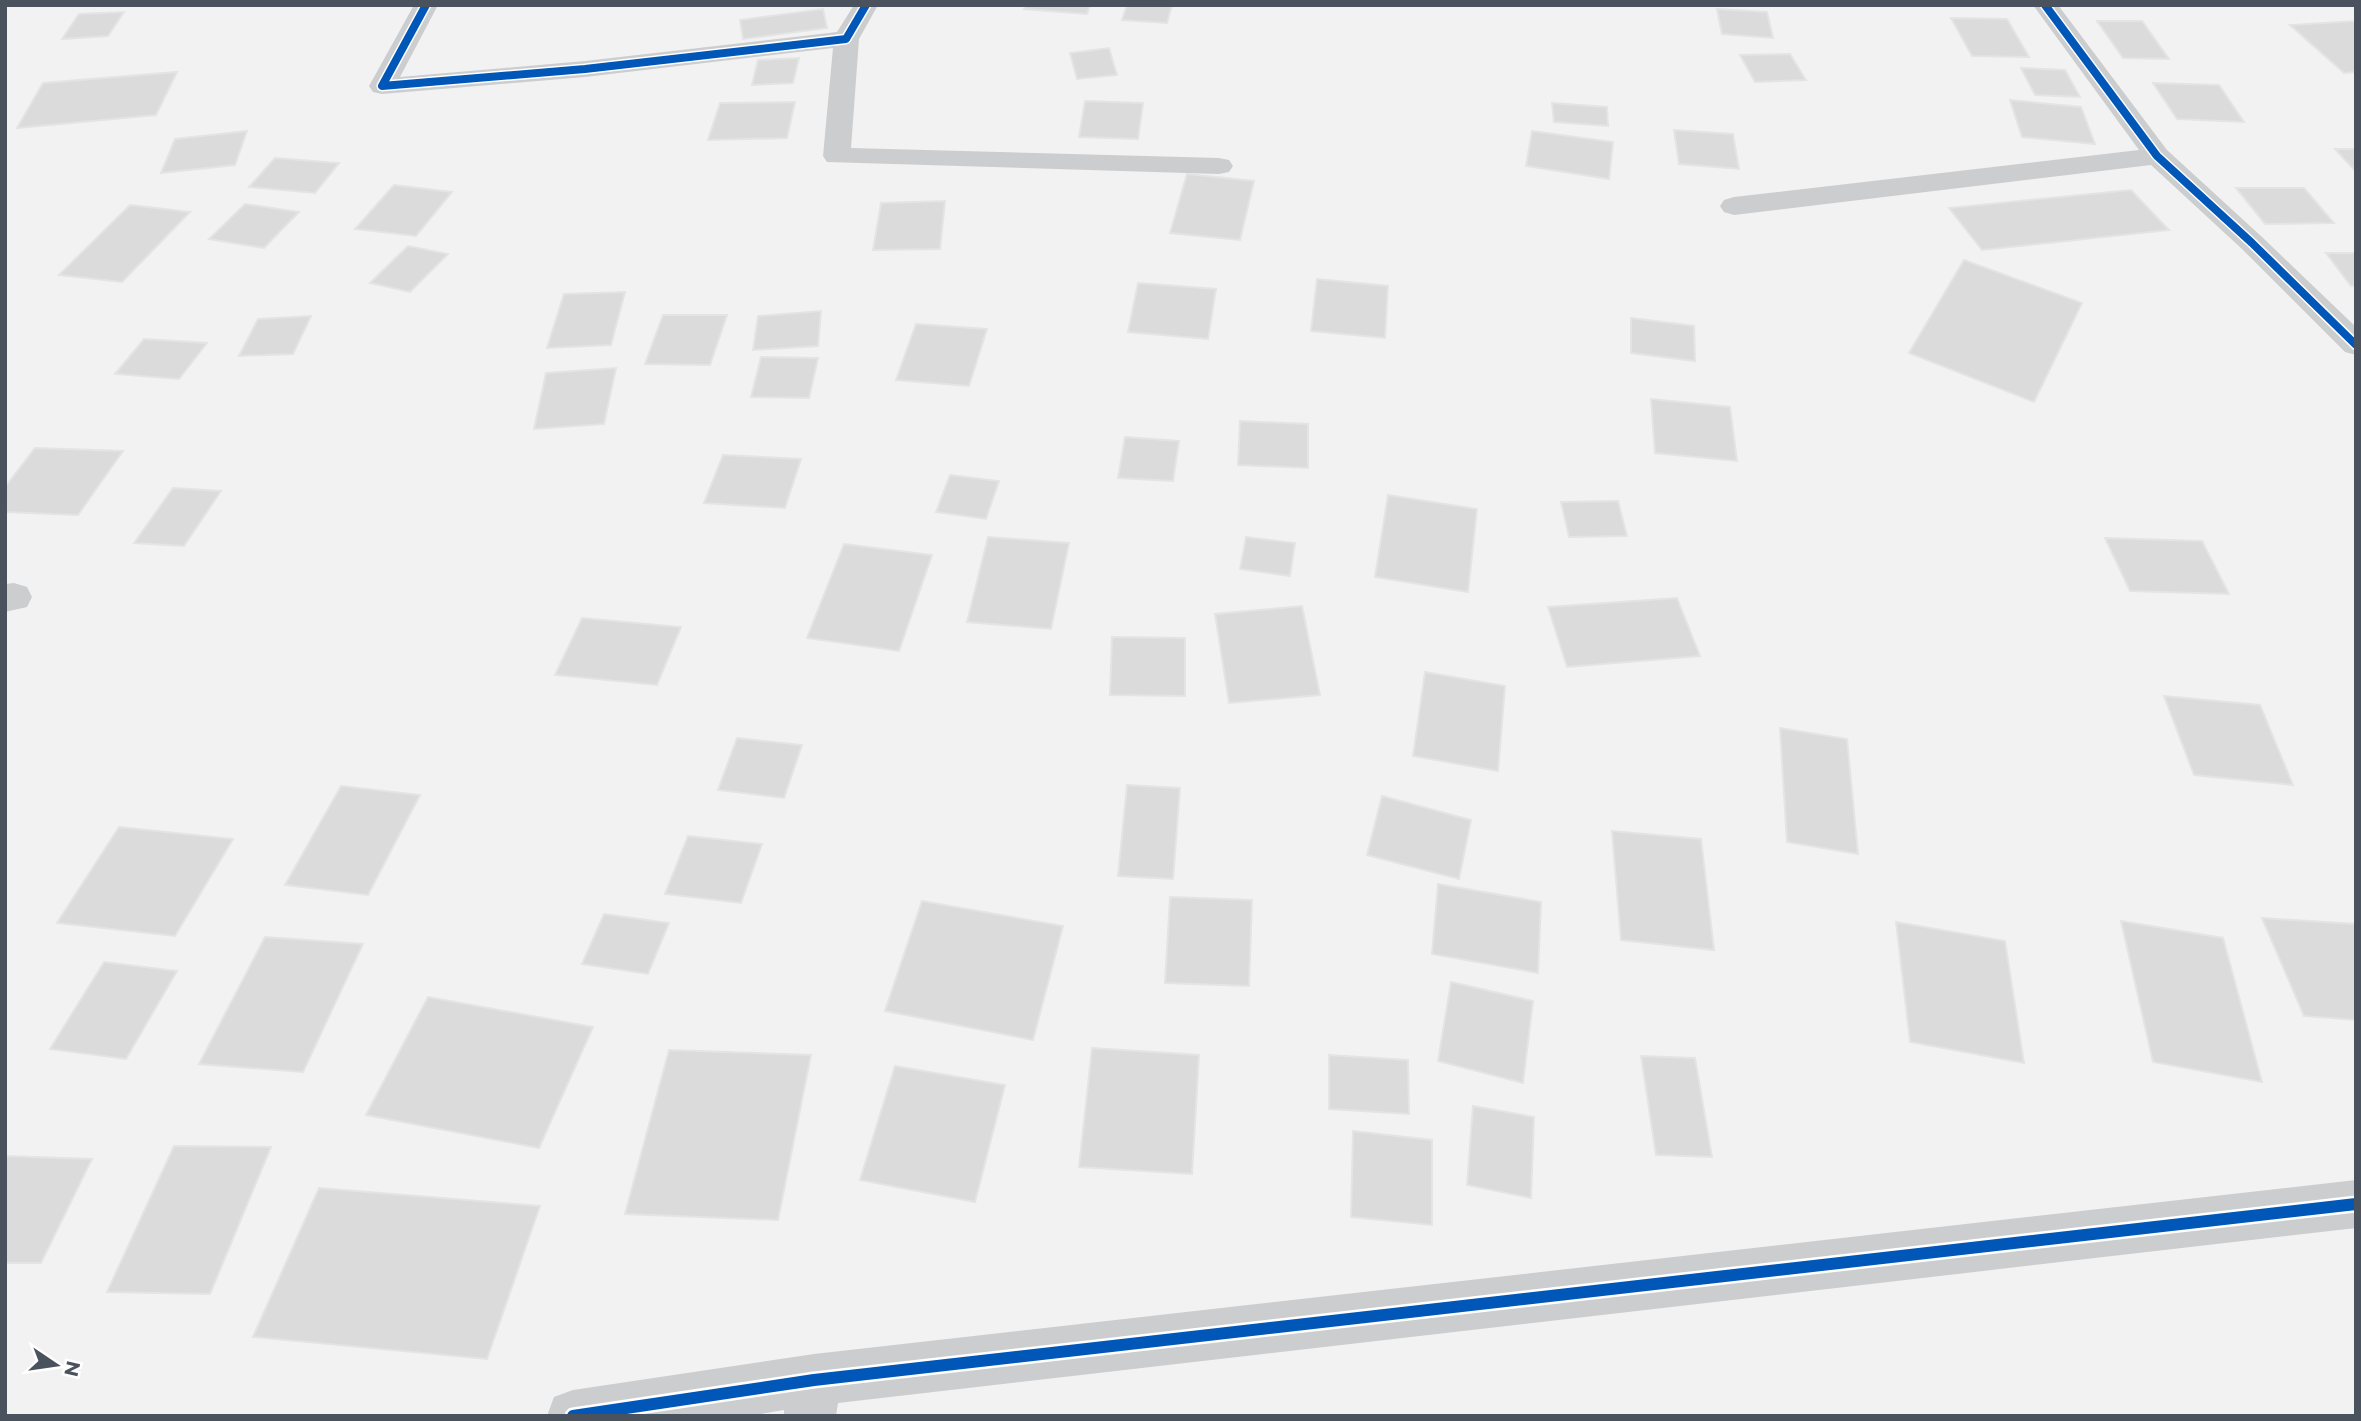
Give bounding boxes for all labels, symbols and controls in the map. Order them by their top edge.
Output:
north arrow [21,1330,91,1400]
text: N [59,1359,85,1379]

